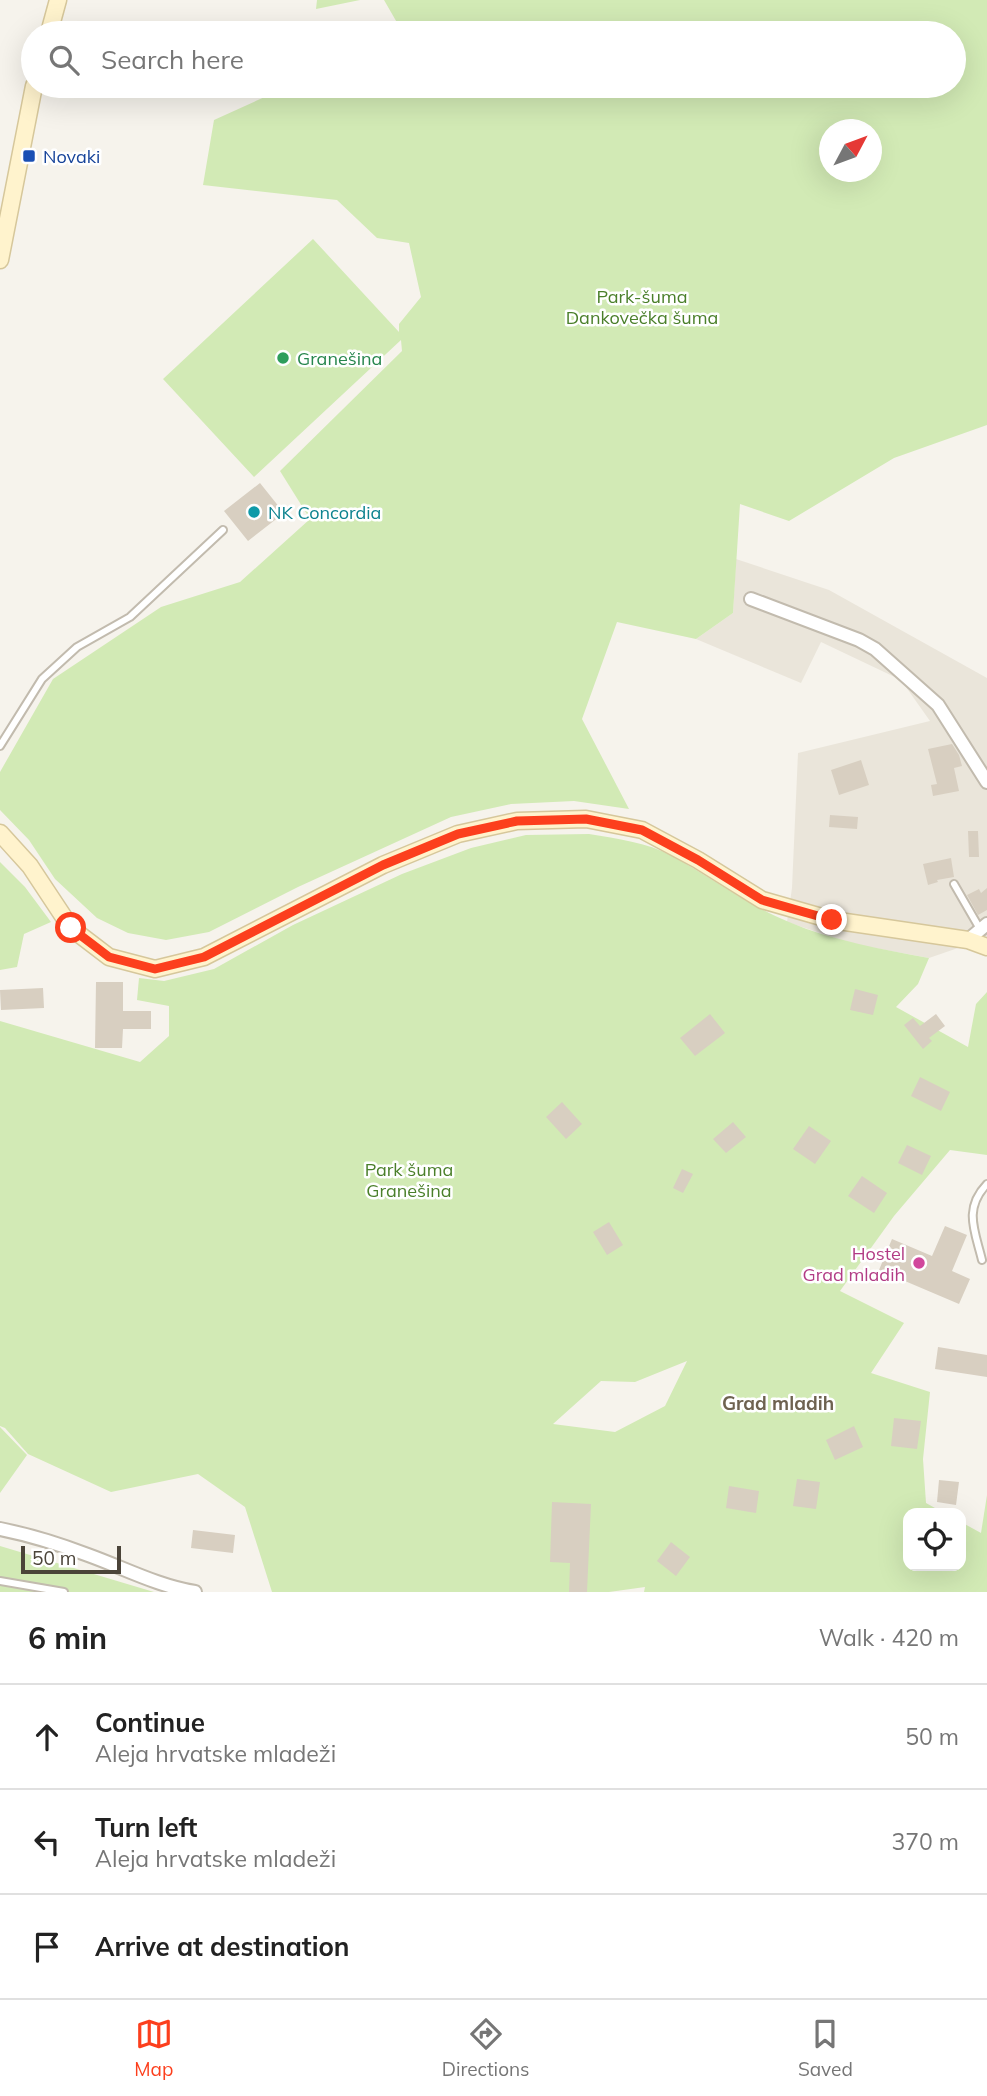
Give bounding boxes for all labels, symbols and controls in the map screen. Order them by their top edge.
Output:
search box [21,21,966,98]
icon: search [45,41,83,79]
text: Search here [101,43,244,76]
north arrow [819,119,882,182]
place label: Novaki [43,145,100,168]
marker: Novaki [21,148,37,164]
park label: Park-šuma Dankovečka šuma [566,285,718,329]
place label: Granešina [297,347,382,370]
marker: Granešina [275,350,291,366]
place label: NK Concordia [268,501,381,524]
marker: NK Concordia [246,504,262,520]
route end [816,904,847,935]
route start [55,912,86,943]
park label: Park šuma Granešina [365,1158,453,1202]
place label: Hostel Grad mladih [803,1242,905,1286]
marker: Hostel Grad mladih [911,1255,927,1271]
district label: Grad mladih [722,1391,834,1415]
map controls [903,1508,966,1571]
button: locate [903,1508,966,1571]
scale bar [21,1543,121,1575]
text: 50 m [32,1546,76,1570]
text: 6 min [28,1619,107,1657]
text: Walk · 420 m [819,1623,959,1652]
text: Continue [95,1706,205,1739]
icon: ahead [28,1718,66,1756]
text: 50 m [905,1722,959,1751]
text: Aleja hrvatske mladeži [95,1739,336,1768]
text: Turn left [95,1811,197,1844]
icon: left [28,1823,66,1861]
text: 370 m [891,1827,959,1856]
text: Aleja hrvatske mladeži [95,1844,336,1873]
icon: arrive [28,1928,66,1966]
text: Arrive at destination [95,1930,350,1963]
tab: Map [134,2015,173,2081]
tab: Directions [442,2015,530,2081]
tab: Saved [798,2015,853,2081]

